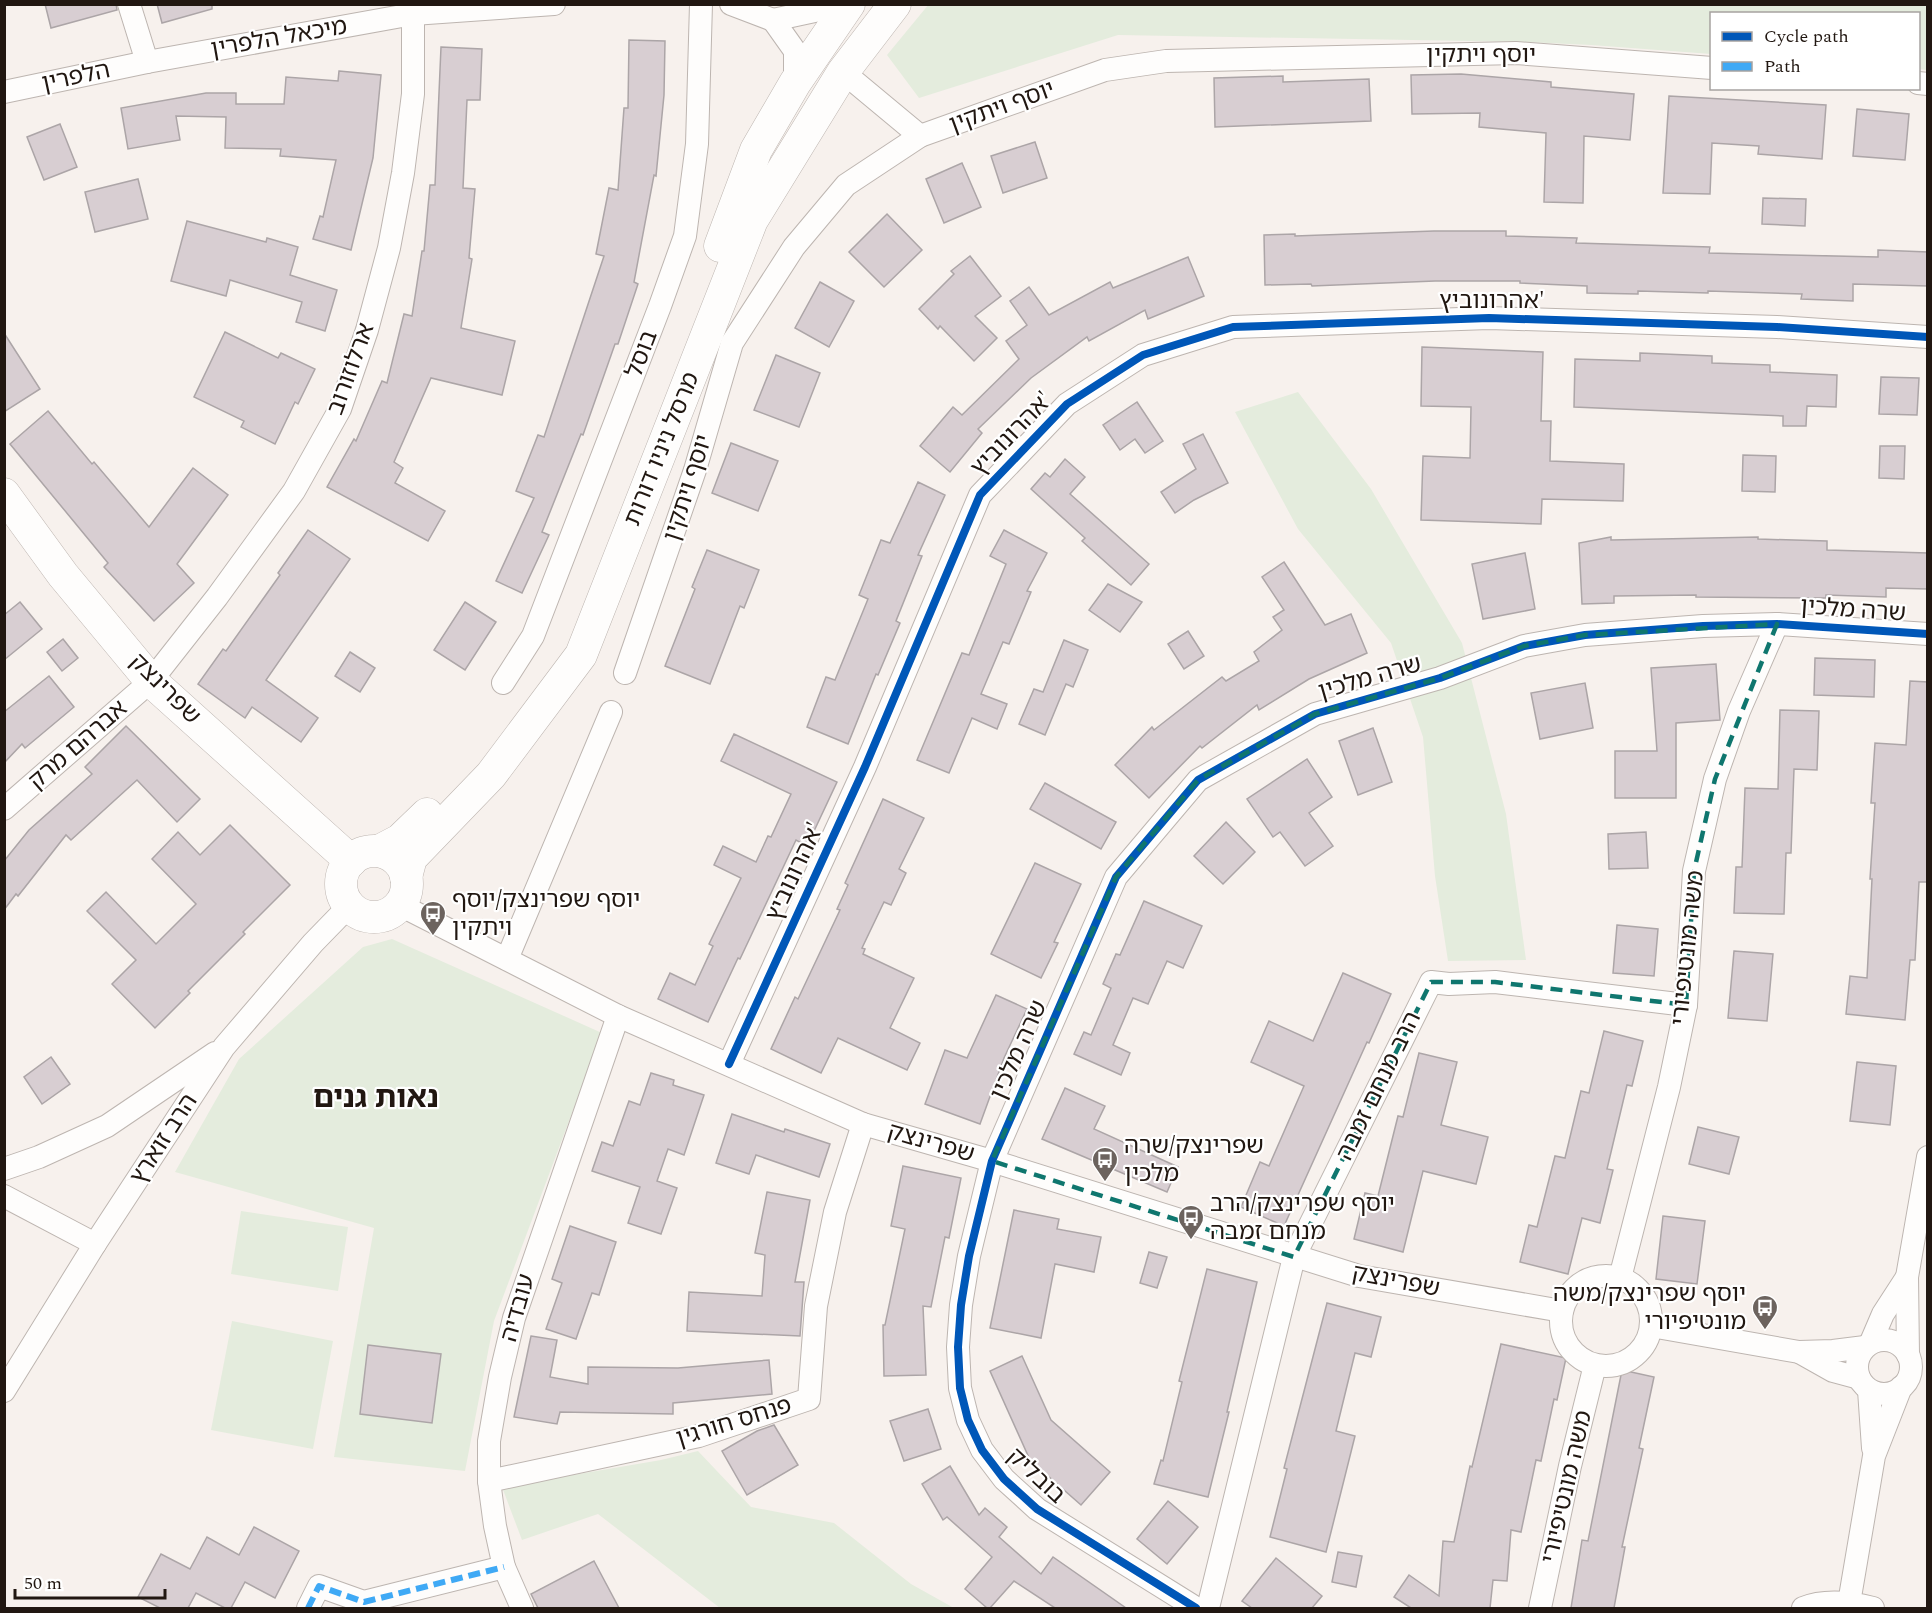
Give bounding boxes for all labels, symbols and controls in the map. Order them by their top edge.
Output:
street label: מיכאל הלפרין [208,8,350,68]
legend [1710,12,1920,90]
text: Cycle path [1764,23,1849,50]
street label: יוסף ויתקין [1426,37,1536,73]
street label: הלפרין [38,52,114,102]
text: Path [1764,53,1801,80]
street label: יוסף ויתקין [944,71,1060,143]
street label: אהרונוביץ' [1439,283,1545,319]
street label: ארלוזורוב [318,318,384,420]
street label: בוסל [616,325,668,383]
street label: מרסל ניניו דורות [615,367,709,531]
street label: אהרונוביץ' [962,383,1062,485]
street label: יוסף ויתקין [654,430,722,546]
street label: שרה מלכין [1799,588,1907,632]
street label: שפרינצק [121,645,209,733]
street label: שרה מלכין [1314,646,1426,710]
street label: אברהם מרק [20,691,136,799]
street label: אהרונוביץ' [756,817,834,927]
street label: משה מונטיפיורי [1662,869,1714,1027]
place label: יוסף שפרינצק/יוסף ויתקין [452,882,640,946]
bus stop icon: יוסף שפרינצק/יוסף ויתקין [418,899,448,937]
street label: שרה מלכין [981,994,1057,1106]
street label: הרב מנחם זמבה [1327,1005,1431,1167]
district label: נאות גנים [313,1075,439,1121]
street label: הרב זוארץ [121,1086,207,1192]
street label: שפרינצק [883,1113,979,1173]
place label: שפרינצק/שרה מלכין [1124,1128,1264,1192]
bus stop icon: שפרינצק/שרה מלכין [1090,1145,1120,1183]
place label: יוסף שפרינצק/הרב מנחם זמבה [1210,1186,1395,1250]
bus stop icon: יוסף שפרינצק/הרב מנחם זמבה [1176,1203,1206,1241]
street label: שפרינצק [1349,1255,1443,1307]
street label: עובדיה [491,1270,545,1346]
place label: יוסף שפרינצק/משה מונטיפיורי [1553,1276,1746,1340]
bus stop icon: יוסף שפרינצק/משה מונטיפיורי [1750,1293,1780,1331]
street label: פנחס חורגין [672,1387,796,1457]
street label: משה מונטיפיורי [1532,1407,1602,1567]
street label: בובליק [998,1439,1074,1513]
scale bar [15,1562,165,1600]
text: 50 m [24,1570,62,1597]

